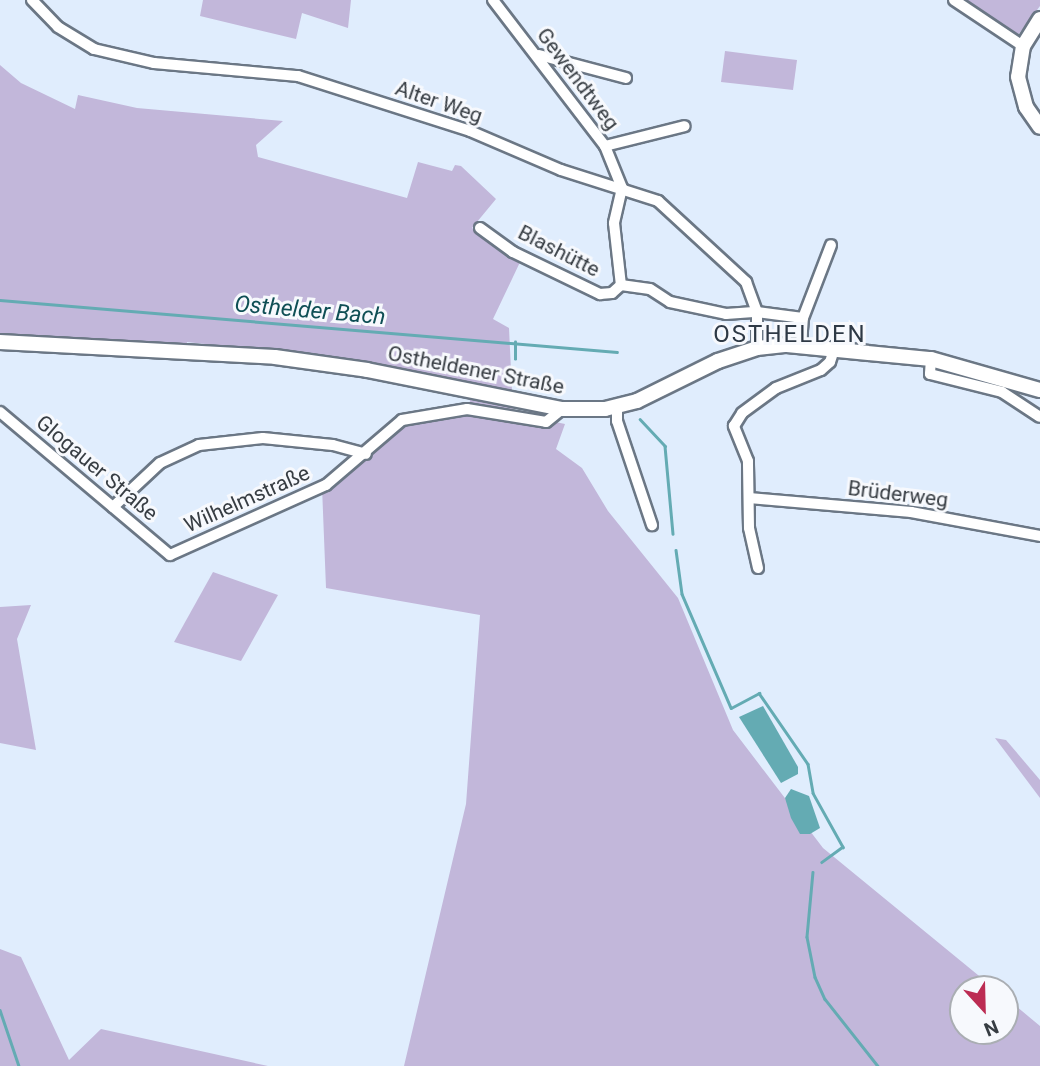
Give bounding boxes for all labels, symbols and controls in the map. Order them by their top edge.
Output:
street label: Gewendtweg [531,23,625,135]
street label: Alter Weg [392,75,486,129]
street label: Blashütte [514,220,604,282]
water label: Osthelder Bach [233,291,387,331]
district label: OSTHELDEN [714,321,866,349]
street label: Ostheldener Straße [386,341,566,399]
street label: Glogauer Straße [31,410,163,526]
street label: Wilhelmstraße [180,460,314,538]
street label: Brüderweg [846,475,950,513]
north arrow [949,975,1019,1045]
text: N [981,1015,1002,1041]

